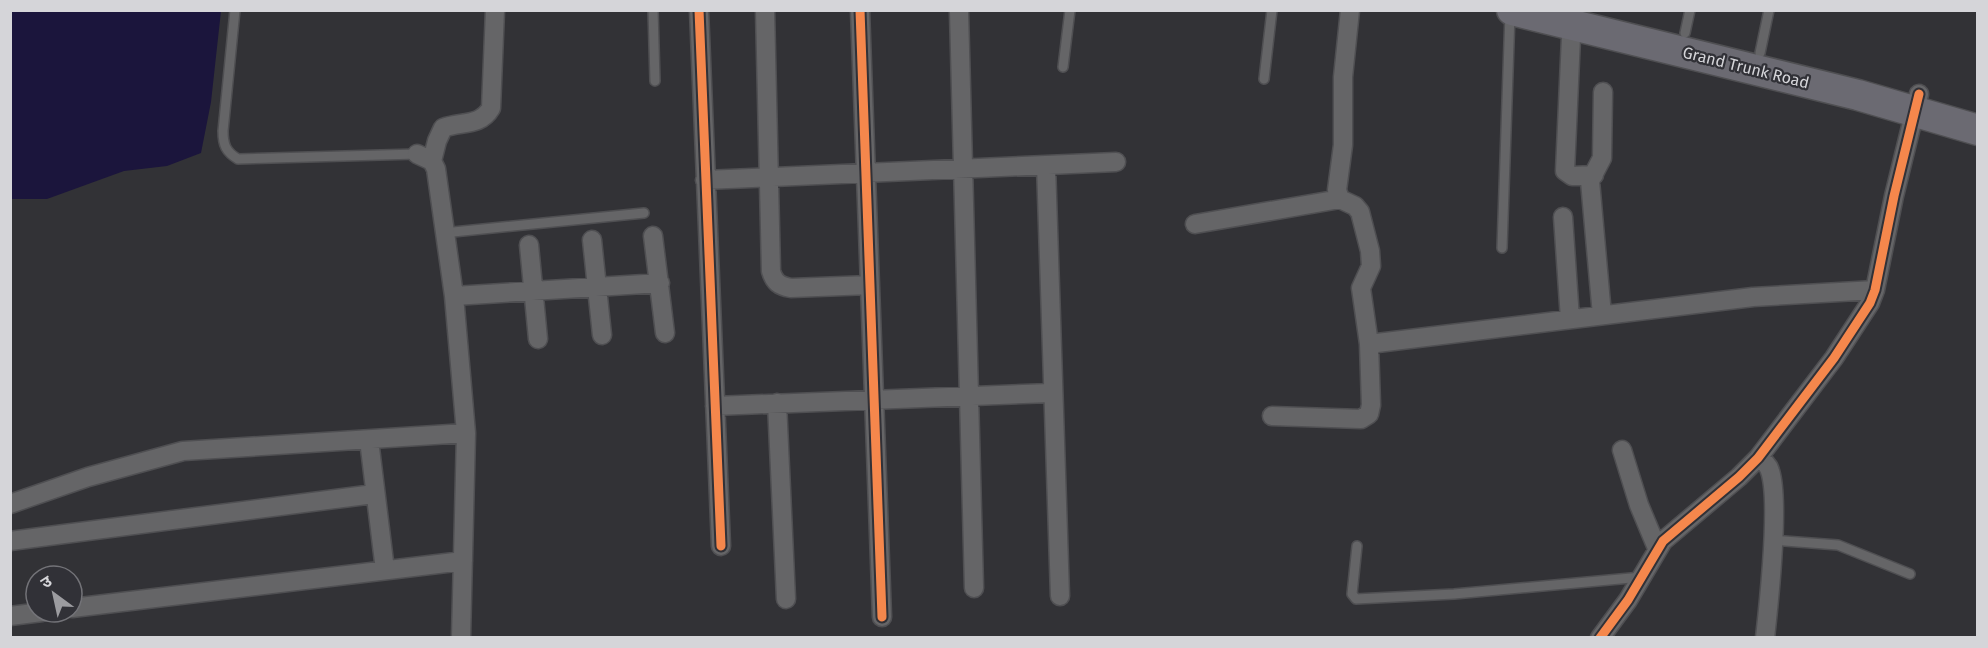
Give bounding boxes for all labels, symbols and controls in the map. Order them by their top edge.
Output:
street label: Grand Trunk Road [1681,43,1811,92]
north arrow [24,564,84,624]
text: उ [37,571,56,592]

